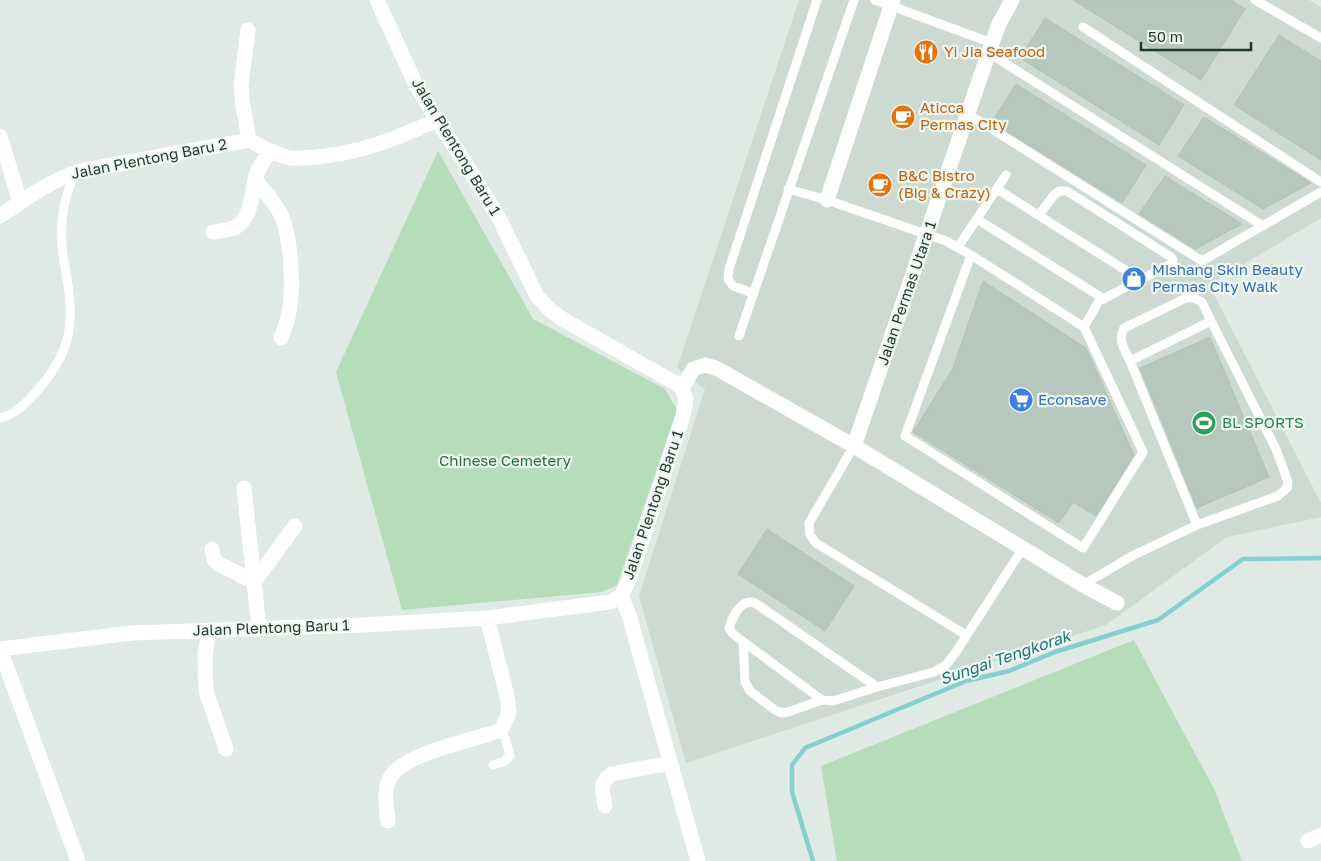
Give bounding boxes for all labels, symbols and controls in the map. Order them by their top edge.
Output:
scale bar [1141,20,1251,52]
text: 50 m [1148,27,1183,45]
restaurant icon: Yi Jia Seafood [913,39,939,65]
place label: Yi Jia Seafood [944,42,1045,60]
street label: Jalan Plentong Baru 1 [409,75,505,218]
place label: Aticca Permas City [920,98,1007,133]
cafe icon: Aticca Permas City [890,104,916,130]
street label: Jalan Plentong Baru 2 [69,134,228,182]
place label: B&C Bistro (Big & Crazy) [898,166,991,201]
cafe icon: B&C Bistro (Big & Crazy) [867,172,893,198]
street label: Jalan Permas Utara 1 [873,218,939,367]
place label: Mishang Skin Beauty Permas City Walk [1152,260,1303,295]
shop icon: Mishang Skin Beauty Permas City Walk [1121,266,1147,292]
supermarket icon: Econsave [1008,387,1034,413]
place label: Econsave [1038,390,1107,408]
sports icon: BL SPORTS [1191,410,1217,436]
place label: BL SPORTS [1222,413,1304,431]
street label: Jalan Plentong Baru 1 [618,428,686,582]
park label: Chinese Cemetery [439,451,572,469]
street label: Jalan Plentong Baru 1 [192,615,350,639]
water label: Sungai Tengkorak [937,625,1075,689]

